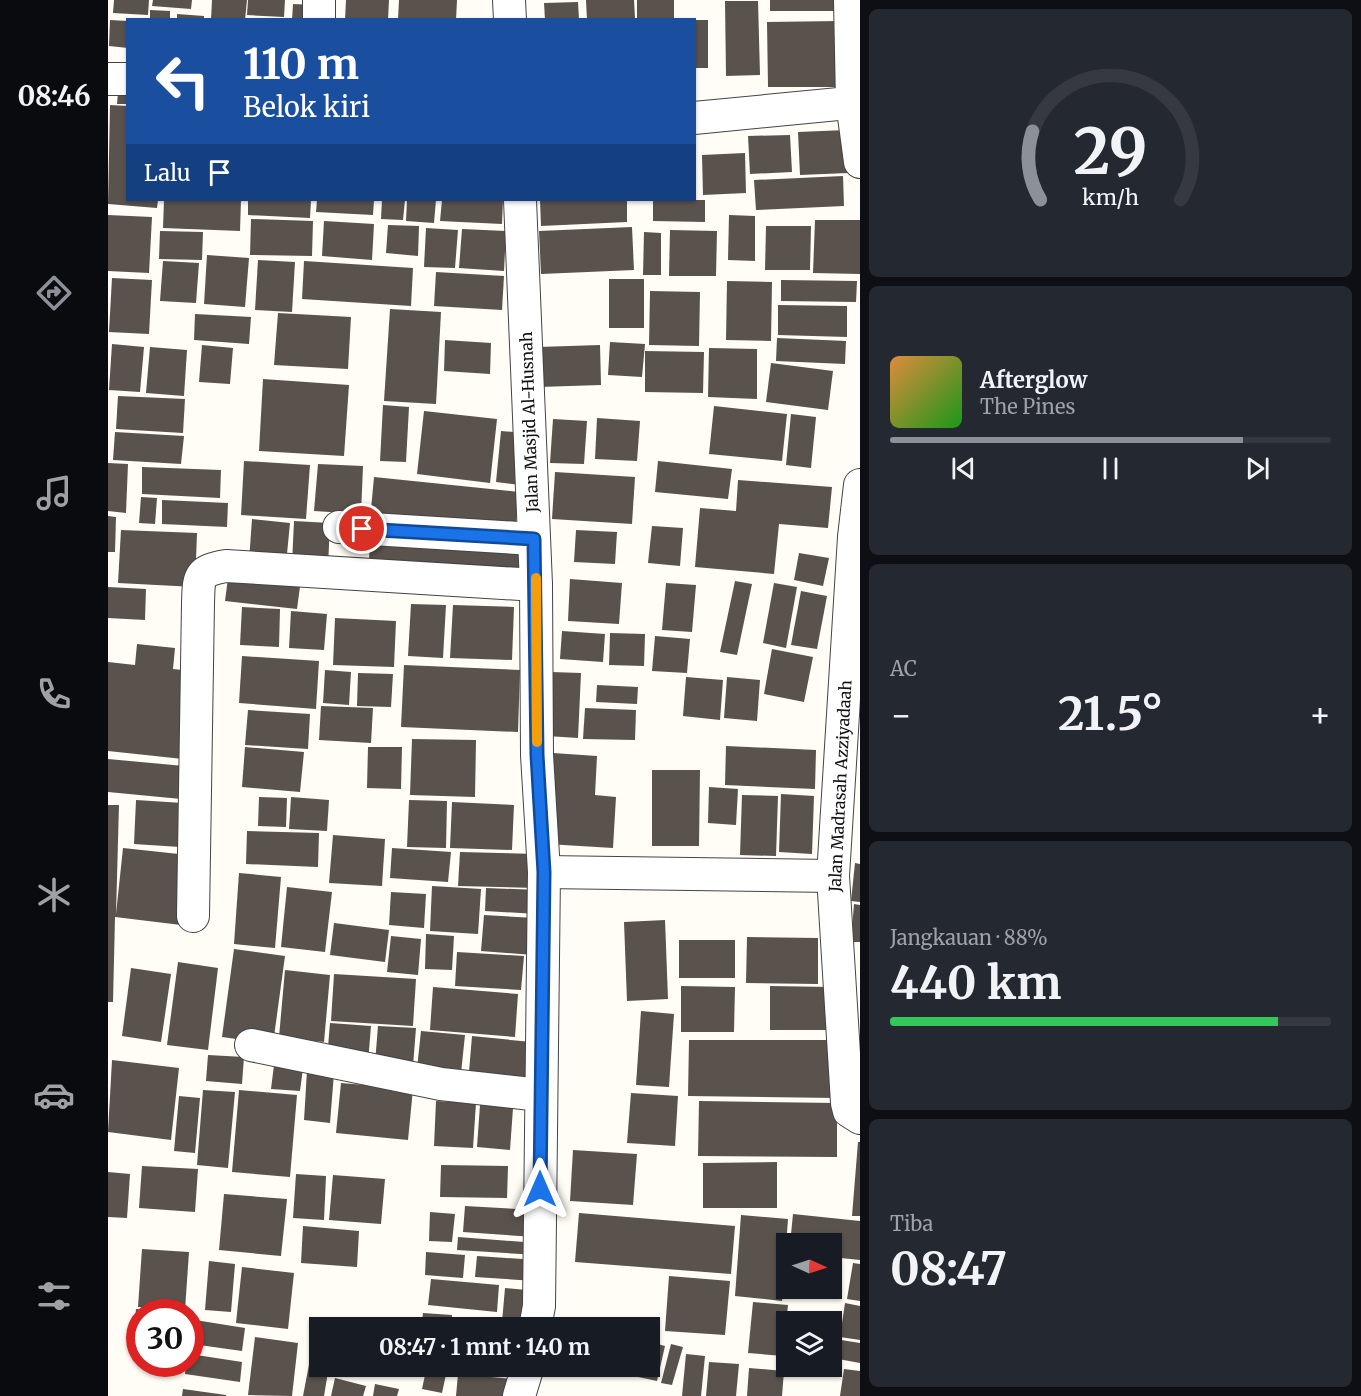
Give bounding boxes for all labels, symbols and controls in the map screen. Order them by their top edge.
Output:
text: 110 m [243,38,359,90]
icon: left [144,42,222,120]
text: 08:46 [17,79,91,113]
text: Belok kiri [243,90,370,124]
text: 29 [1073,113,1148,191]
icon: arrive [203,156,236,189]
text: Lalu [144,159,191,187]
text: km/h [1082,185,1139,212]
icon: directions [33,272,75,314]
street label: Jalan Masjid Al-Husnah [516,331,542,514]
text: Afterglow [980,366,1087,394]
text: The Pines [980,394,1075,419]
icon: previous [947,452,980,485]
icon: pause [1094,452,1127,485]
icon: next [1241,452,1274,485]
icon: music [33,472,75,514]
pin [336,503,387,554]
icon: arrive [345,512,378,545]
text: AC [890,656,917,681]
icon: phone [33,673,75,715]
street label: Jalan Madrasah Azziyadaah [824,679,856,893]
text: 21.5° [1058,686,1163,742]
text: − [890,695,912,736]
text: + [1309,695,1331,736]
icon: climate [33,874,75,916]
text: Jangkauan · 88% [890,925,1048,950]
text: 440 km [890,955,1062,1011]
icon: car [33,1074,75,1116]
position arrow [508,1157,572,1221]
text: Tiba [890,1211,933,1236]
north arrow [776,1233,842,1299]
map controls [776,1233,842,1377]
text: 08:47 [890,1241,1007,1297]
icon: filters [33,1275,75,1317]
speed limit sign: 30 [126,1299,204,1377]
button: layers [776,1311,842,1377]
text: 08:47 · 1 mnt · 140 m [379,1333,590,1361]

